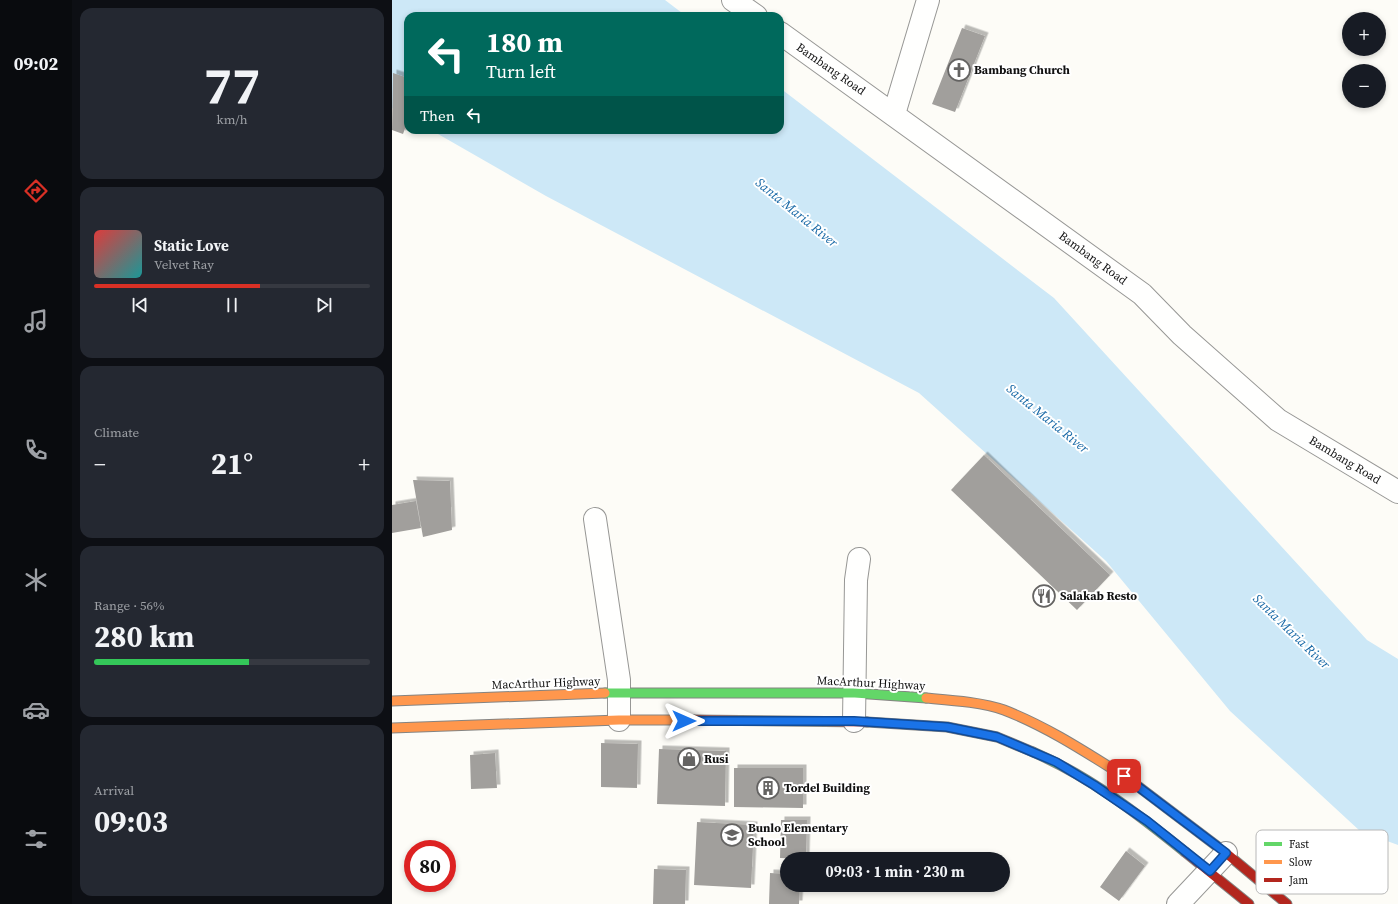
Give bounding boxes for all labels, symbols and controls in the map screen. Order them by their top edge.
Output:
map controls [1342,12,1386,108]
button: + [1342,12,1386,56]
text: 180 m [486,23,563,61]
icon: left [420,28,472,80]
street label: Bambang Road [793,39,869,99]
text: 77 [204,49,260,120]
text: 09:02 [14,51,58,76]
church icon: Bambang Church [946,57,972,83]
text: Turn left [486,59,556,84]
place label: Bambang Church [974,62,1070,78]
button: − [1342,64,1386,108]
icon: left [463,104,485,126]
text: Then [420,105,455,126]
text: km/h [217,111,247,128]
water label: Santa Maria River [752,174,842,251]
icon: directions [22,177,50,205]
street label: Bambang Road [1056,228,1131,288]
text: Static Love [154,235,229,256]
text: Velvet Ray [154,256,214,273]
icon: previous [129,294,151,316]
icon: pause [221,294,243,316]
icon: next [313,294,335,316]
icon: music [22,307,50,335]
water label: Santa Maria River [1003,380,1093,457]
text: Climate [94,424,139,441]
street label: Bambang Road [1306,432,1384,488]
icon: phone [22,436,50,464]
text: 21° [211,443,253,484]
text: − [94,449,106,479]
text: + [358,449,370,479]
icon: climate [22,566,50,594]
restaurant icon: Salakab Resto [1031,583,1057,609]
place label: Salakab Resto [1060,588,1137,604]
water label: Santa Maria River [1249,590,1334,673]
text: Range · 56% [94,597,165,614]
text: 280 km [94,616,194,657]
street label: MacArthur Highway [816,672,927,694]
street label: MacArthur Highway [491,673,601,693]
icon: car [22,696,50,724]
position arrow [663,700,705,742]
shop icon: Rusi [676,746,702,772]
place label: Rusi [704,751,729,767]
pin [1107,759,1141,793]
icon: arrive [1113,765,1135,787]
building icon: Tordel Building [755,775,781,801]
place label: Tordel Building [784,780,870,796]
text: Arrival [94,782,134,799]
text: 09:03 [94,801,168,842]
place label: Bunlo Elementary School [748,820,849,850]
school or university icon: Bunlo Elementary School [719,822,745,848]
icon: filters [22,825,50,853]
legend [1256,830,1388,894]
text: Fast [1289,837,1309,852]
speed limit sign: 80 [404,840,456,892]
text: Slow [1289,855,1313,870]
text: 09:03 · 1 min · 230 m [826,861,965,882]
text: Jam [1288,873,1308,888]

